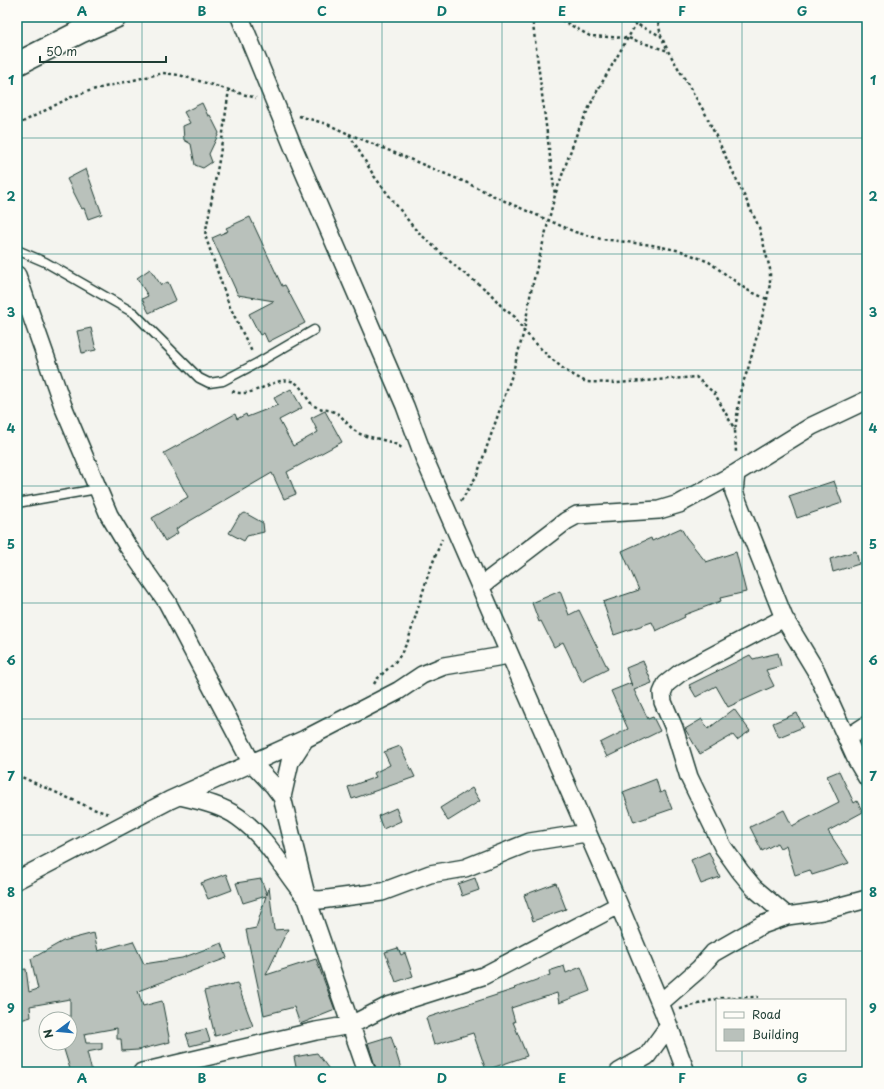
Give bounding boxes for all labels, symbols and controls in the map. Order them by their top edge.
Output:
text: A [77,1,87,20]
text: B [198,1,207,20]
text: C [317,1,327,20]
text: D [437,1,447,20]
text: E [558,1,566,20]
text: F [678,1,686,20]
text: G [797,1,807,20]
scale bar [40,38,166,64]
text: 50 m [46,42,77,60]
text: 1 [8,70,14,89]
text: 1 [870,70,876,89]
text: 2 [6,186,16,205]
text: 2 [868,186,878,205]
text: 3 [7,302,16,321]
text: 3 [869,302,878,321]
text: 4 [7,418,16,437]
text: 4 [869,418,878,437]
text: 5 [7,534,15,553]
text: 5 [869,534,877,553]
text: 6 [6,650,16,669]
text: 6 [868,650,878,669]
text: 7 [7,766,15,785]
text: 7 [869,766,877,785]
text: 8 [7,882,15,901]
text: 8 [869,882,877,901]
text: 9 [7,998,15,1017]
text: 9 [869,998,877,1017]
legend [716,999,846,1051]
text: Road [752,1005,781,1023]
north arrow [38,1011,78,1051]
text: Building [752,1025,799,1043]
text: N [38,1027,57,1040]
text: A [77,1068,87,1087]
text: B [198,1068,207,1087]
text: C [317,1068,327,1087]
text: D [437,1068,447,1087]
text: E [558,1068,566,1087]
text: F [678,1068,686,1087]
text: G [797,1068,807,1087]

